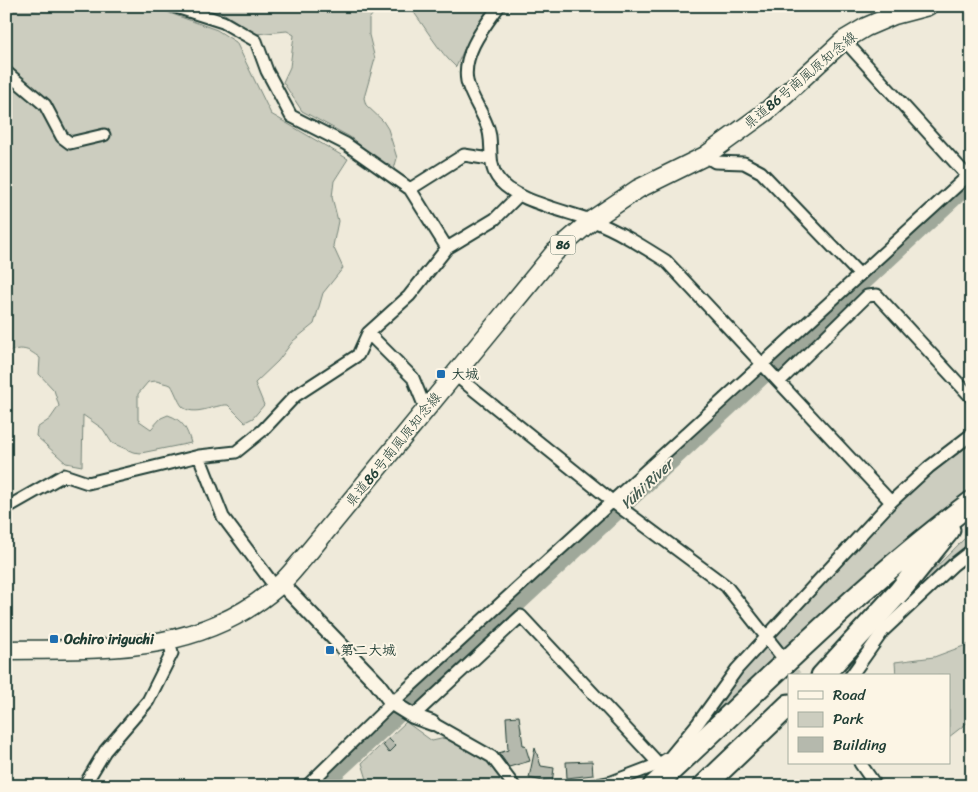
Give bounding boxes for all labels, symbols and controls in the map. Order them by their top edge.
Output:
street label: 県道86号南風原知念線 [738,25,863,136]
road number: 86 [550,236,576,254]
place label: 大城 [451,362,479,387]
marker: 大城 [435,368,447,380]
street label: 県道86号南風原知念線 [339,386,448,513]
water label: Yuhi River [614,450,682,516]
place label: Ochiro iriguchi [63,627,155,652]
marker: Ochiro iriguchi [48,633,60,645]
place label: 第二大城 [340,638,396,663]
marker: 第二大城 [324,644,336,656]
legend [788,674,950,764]
text: Road [833,682,866,708]
text: Park [833,706,864,732]
text: Building [833,732,887,758]

